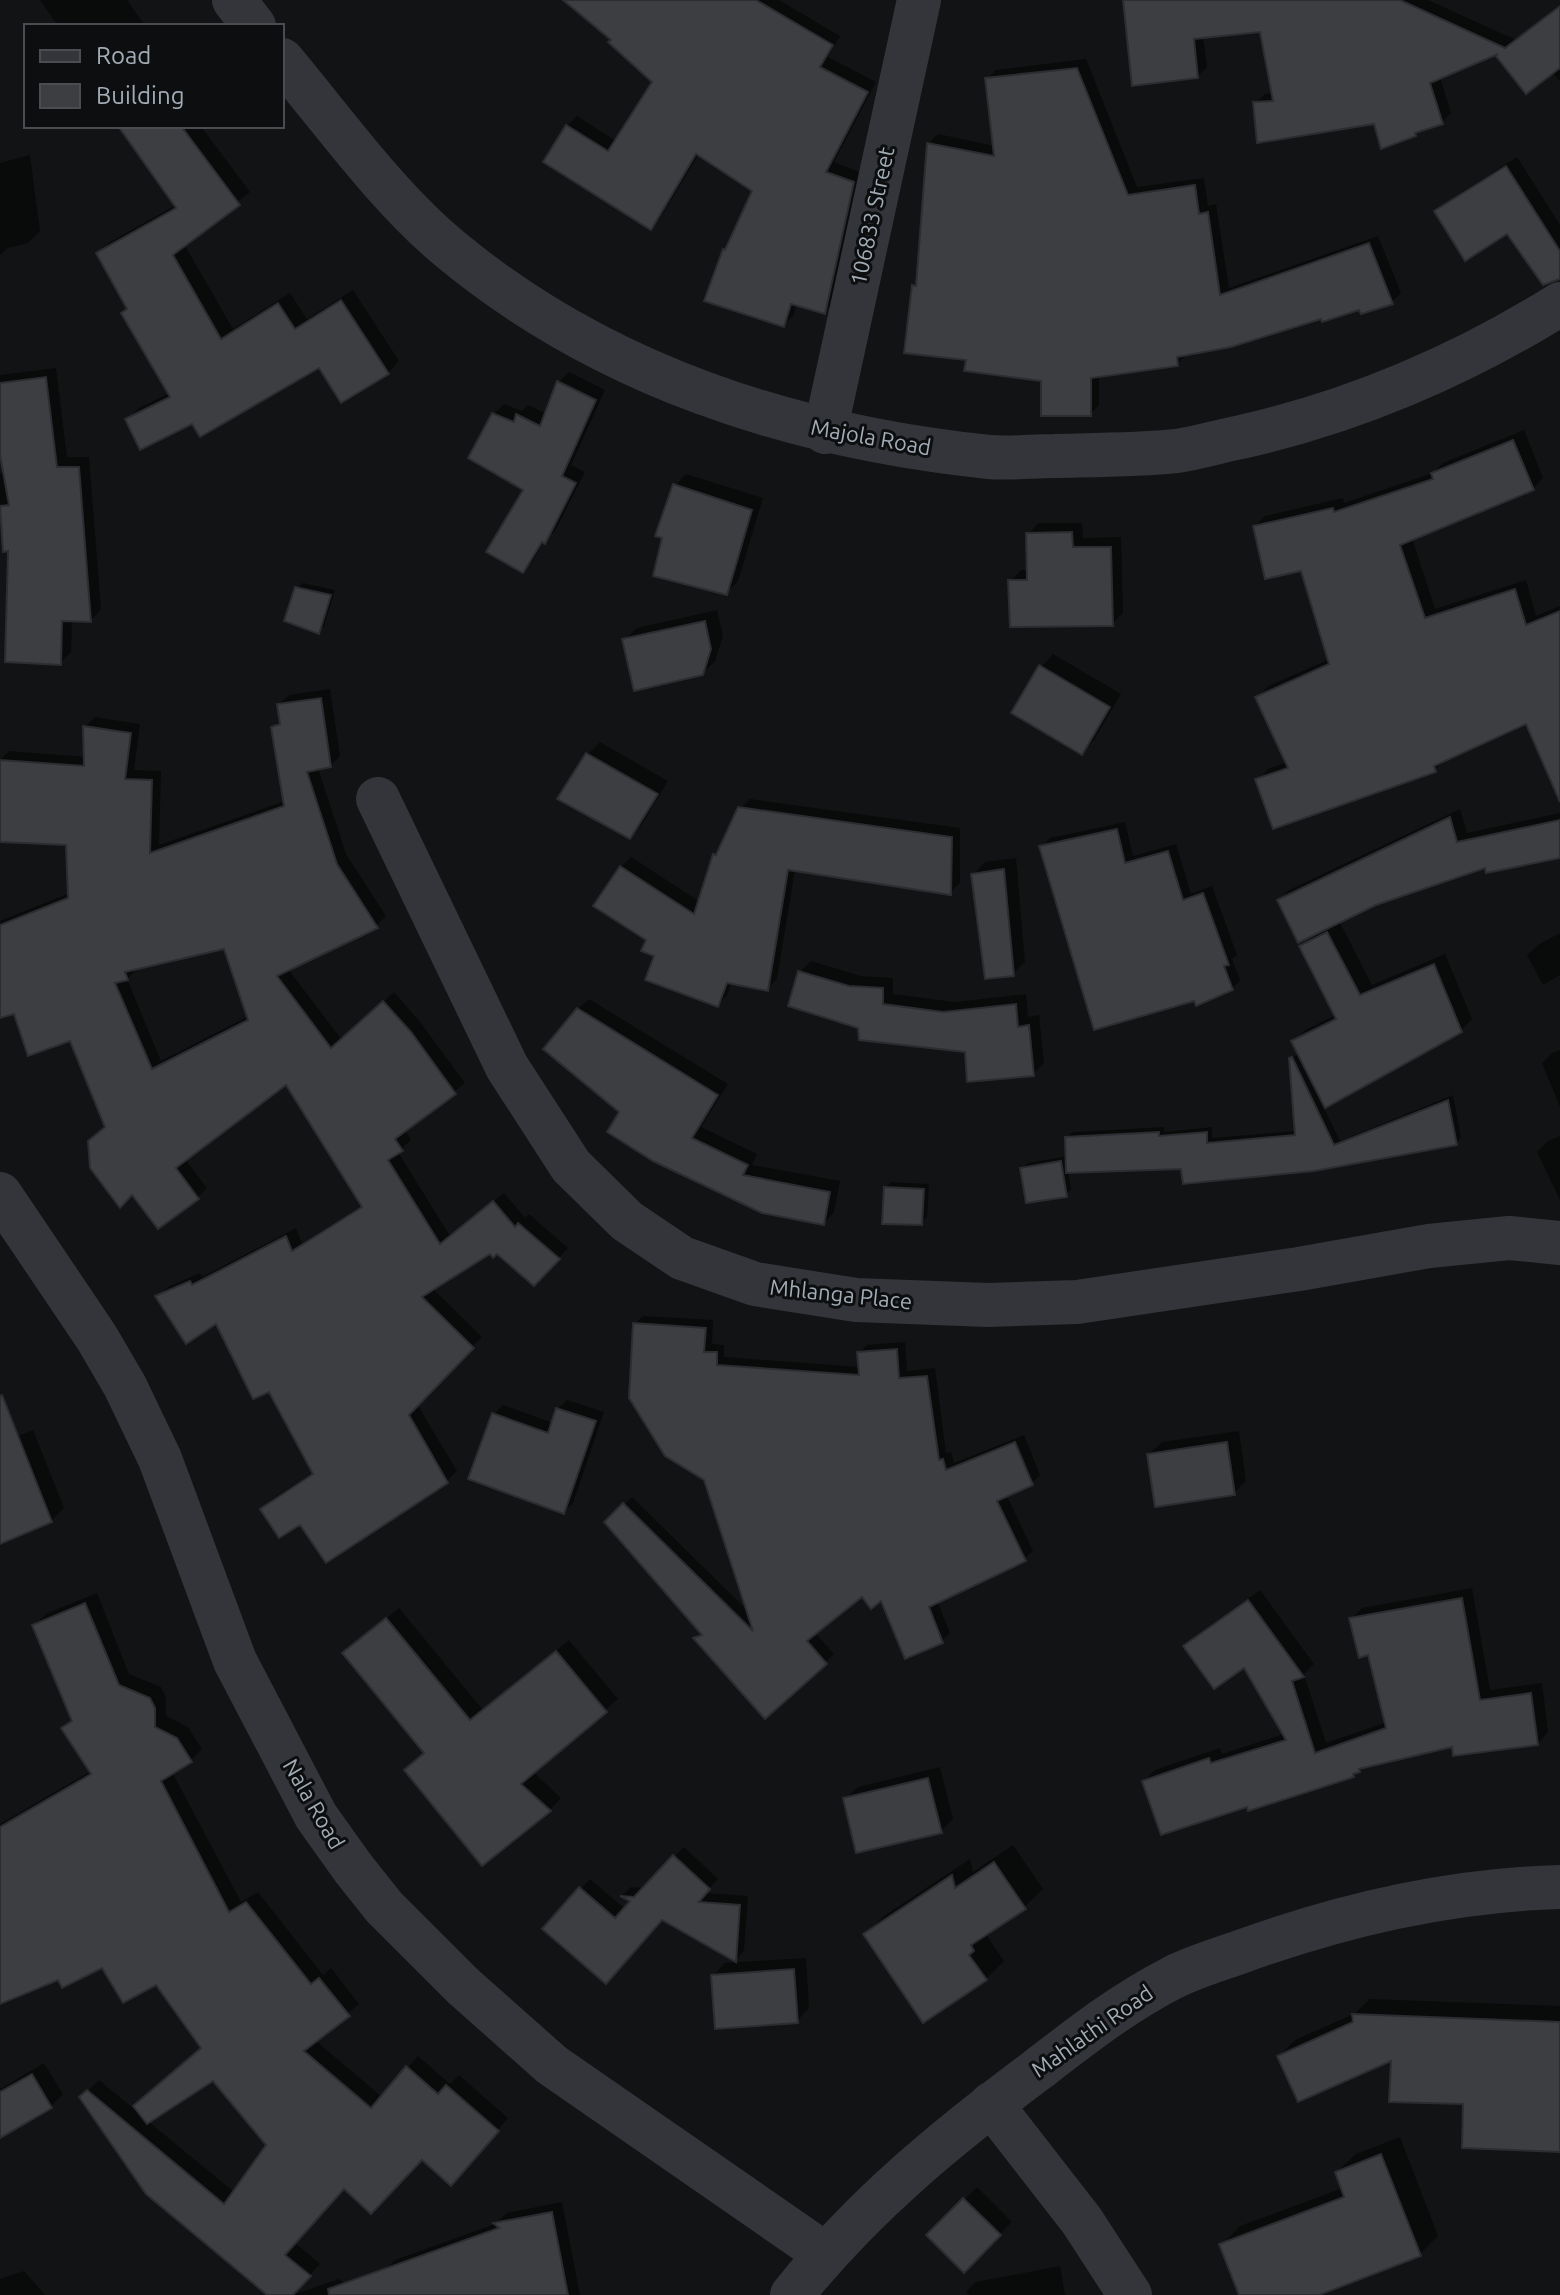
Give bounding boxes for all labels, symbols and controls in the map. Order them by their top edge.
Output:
legend [24,24,284,128]
text: Road [96,42,151,69]
text: Building [96,82,184,109]
street label: 106833 Street [845,144,898,287]
street label: Majola Road [809,414,933,459]
street label: Mhlanga Place [769,1274,913,1313]
street label: Nala Road [279,1754,350,1853]
street label: Mahlathi Road [1026,1980,1157,2082]

